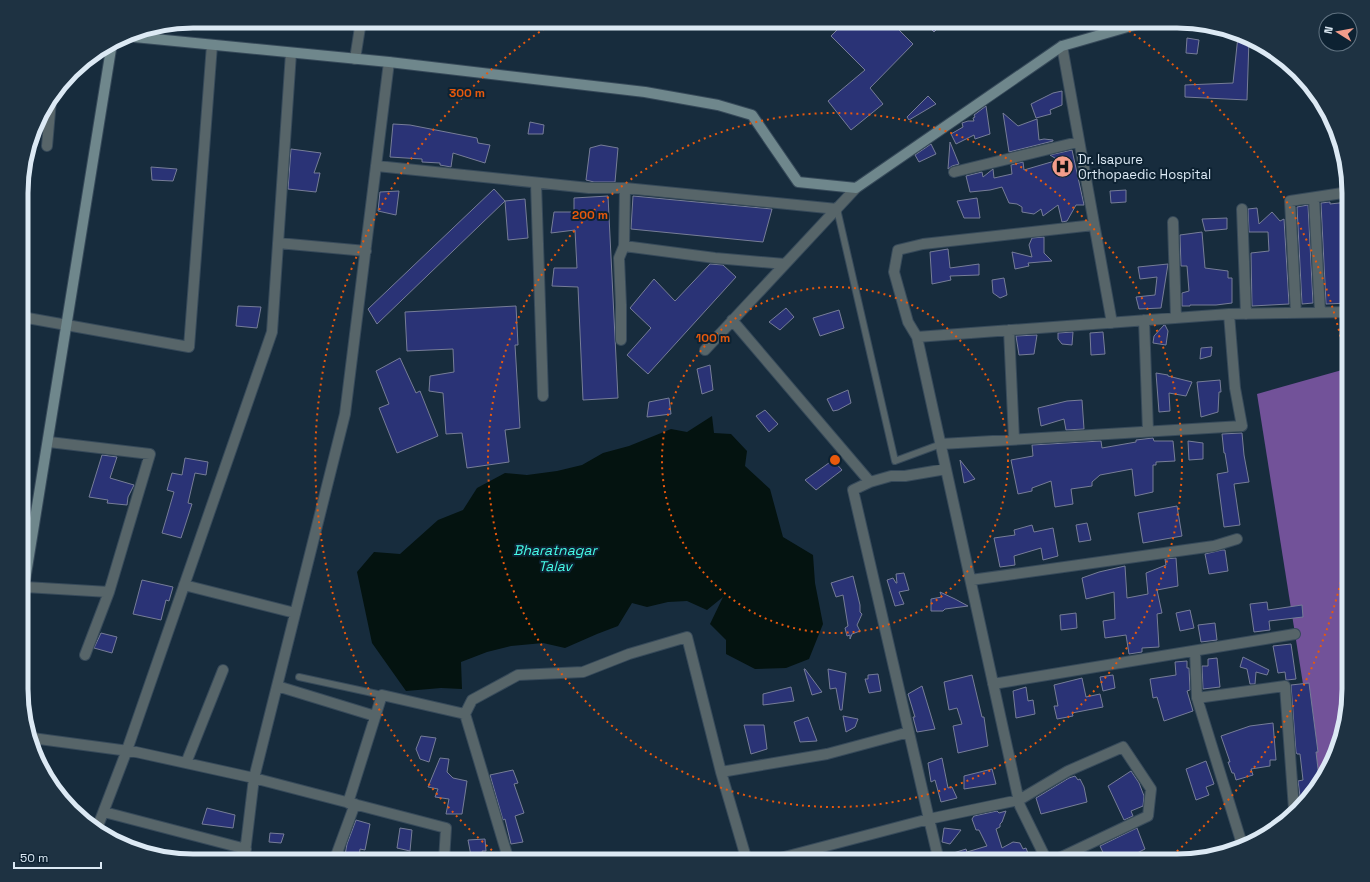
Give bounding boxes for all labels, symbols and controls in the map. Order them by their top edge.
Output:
north arrow [1318,12,1358,52]
text: N [1321,25,1336,35]
text: 300 m [449,85,485,101]
place label: Dr. Isapure Orthopaedic Hospital [1078,151,1211,183]
hospital icon: Dr. Isapure Orthopaedic Hospital [1050,153,1076,179]
text: 200 m [572,207,608,223]
text: 100 m [696,330,730,346]
centre of rings [828,453,842,467]
water label: Bharatnagar Talav [513,541,599,575]
scale bar [14,844,101,870]
text: 50 m [20,850,48,866]

